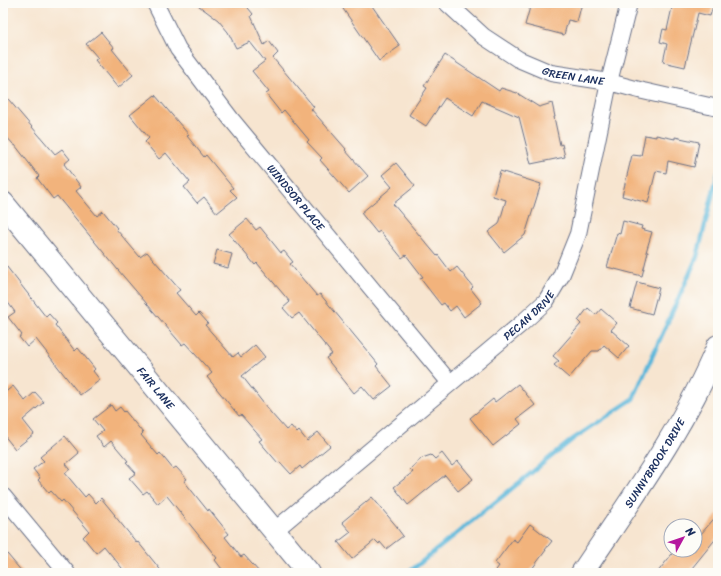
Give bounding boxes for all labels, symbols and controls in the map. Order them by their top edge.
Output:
street label: GREEN LANE [539,61,606,91]
street label: WINDSOR PLACE [262,160,330,236]
street label: PECAN DRIVE [499,286,561,345]
street label: FAIR LANE [132,362,180,415]
street label: SUNNYBROOK DRIVE [619,414,691,512]
north arrow [663,518,703,558]
text: N [680,522,700,541]

